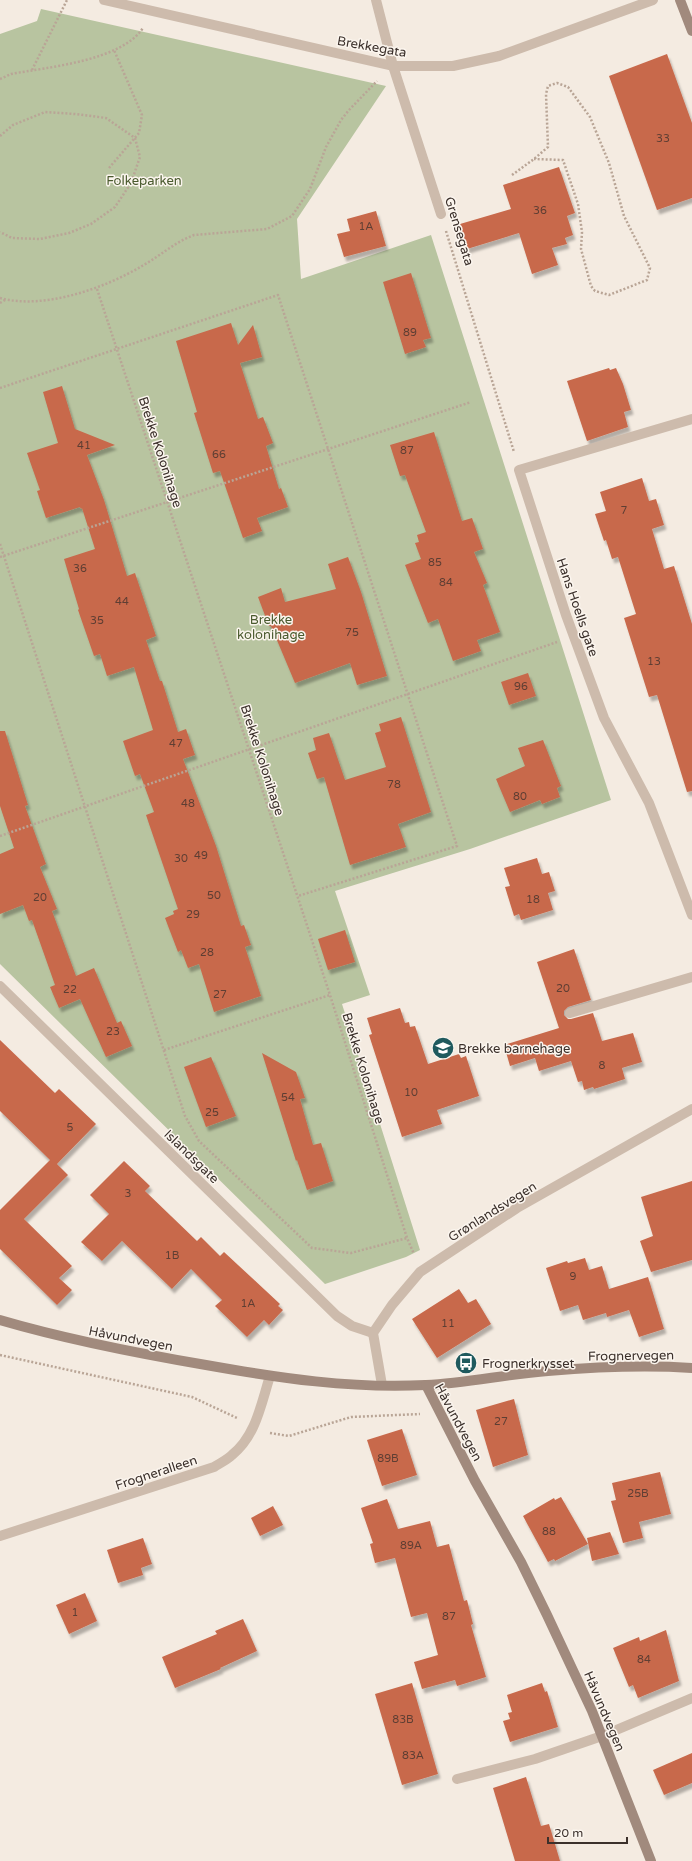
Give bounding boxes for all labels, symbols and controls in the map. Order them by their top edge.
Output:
street label: Brekkegata [336,33,408,61]
house number: 33 [656,132,670,145]
park label: Folkeparken [106,173,182,189]
street label: Grensegata [441,195,477,268]
house number: 36 [533,204,547,217]
house number: 1A [358,220,374,233]
house number: 89 [403,326,417,339]
street label: Brekke Kolonihage [135,395,186,510]
house number: 41 [77,439,91,452]
house number: 87 [400,444,414,457]
house number: 66 [212,448,226,461]
house number: 7 [621,504,628,517]
house number: 85 [428,556,442,569]
street label: Hans Hoells gate [553,556,601,659]
house number: 36 [73,562,87,575]
house number: 84 [439,576,453,589]
house number: 44 [115,595,129,608]
park label: Brekke kolonihage [237,612,305,643]
house number: 35 [90,614,104,627]
house number: 75 [345,626,359,639]
house number: 13 [647,655,661,668]
house number: 96 [514,680,528,693]
street label: Brekke Kolonihage [237,703,288,818]
house number: 47 [169,737,183,750]
house number: 78 [387,778,401,791]
house number: 80 [513,790,527,803]
house number: 48 [181,797,195,810]
house number: 49 [194,849,208,862]
house number: 30 [174,852,188,865]
house number: 50 [207,889,221,902]
house number: 20 [33,891,47,904]
house number: 18 [526,893,540,906]
house number: 29 [186,908,200,921]
house number: 28 [200,946,214,959]
house number: 20 [556,982,570,995]
house number: 22 [63,983,77,996]
house number: 27 [213,988,227,1001]
street label: Brekke Kolonihage [339,1011,388,1126]
house number: 23 [106,1025,120,1038]
school or university icon: Brekke barnehage [430,1035,456,1061]
place label: Brekke barnehage [458,1041,570,1057]
house number: 8 [599,1059,606,1072]
house number: 10 [404,1086,418,1099]
house number: 54 [281,1091,295,1104]
house number: 25 [205,1106,219,1119]
house number: 5 [67,1121,74,1134]
street label: Islandsgate [160,1127,222,1187]
street label: Grønlandsvegen [445,1178,540,1245]
house number: 3 [125,1187,132,1200]
house number: 1B [165,1249,180,1262]
house number: 9 [570,1270,577,1283]
house number: 1A [240,1297,256,1310]
house number: 11 [441,1317,455,1330]
street label: Håvundvegen [87,1323,174,1355]
street label: Frognervegen [588,1347,674,1365]
bus stop icon: Frognerkrysset [453,1350,479,1376]
place label: Frognerkrysset [482,1356,575,1372]
street label: Håvundvegen [431,1381,485,1464]
house number: 27 [494,1415,508,1428]
street label: Frogneralleen [113,1452,199,1494]
house number: 89B [377,1452,399,1465]
house number: 25B [627,1487,649,1500]
house number: 88 [542,1525,556,1538]
house number: 89A [400,1539,422,1552]
house number: 1 [72,1606,78,1619]
house number: 87 [442,1610,456,1623]
house number: 84 [637,1653,651,1666]
street label: Håvundvegen [580,1669,628,1754]
house number: 83B [392,1713,414,1726]
house number: 83A [402,1749,424,1762]
scale bar [548,1819,627,1845]
text: 20 m [554,1826,583,1840]

